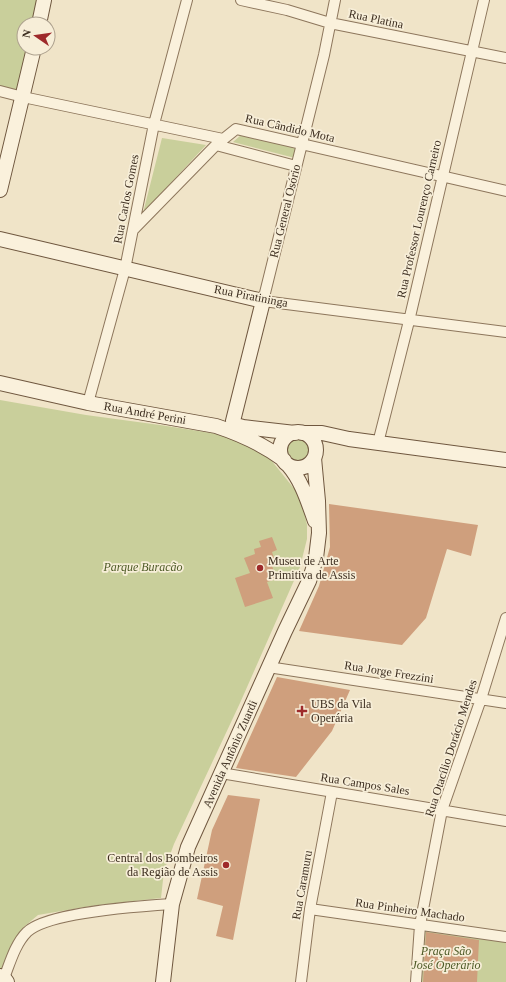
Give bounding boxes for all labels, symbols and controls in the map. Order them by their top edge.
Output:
street label: Rua Platina [347,6,405,32]
north arrow [16,16,56,56]
text: N [20,28,33,39]
street label: Rua Cândido Mota [244,111,337,145]
street label: Rua Professor Lourenço Carneiro [394,139,444,299]
street label: Rua Carlos Gomes [110,153,142,245]
street label: Rua General Osório [267,163,303,259]
street label: Rua Piratininga [213,282,290,310]
street label: Rua André Perini [103,399,188,427]
place label: Museu de Arte Primitiva de Assis [268,554,356,582]
park label: Parque Buracão [102,560,183,574]
marker: Museu de Arte Primitiva de Assis [255,563,265,573]
street label: Rua Jorge Frezzini [343,658,435,686]
street label: Rua Otacílio Dorácio Mendes [422,677,480,818]
street label: Avenida Antônio Zuardi [200,697,260,810]
place label: UBS da Vila Operária [311,697,372,725]
marker: UBS da Vila Operária [296,705,308,717]
street label: Rua Campos Sales [319,770,411,798]
street label: Rua Caramuru [289,849,315,921]
place label: Central dos Bombeiros da Região de Assis [107,851,218,879]
marker: Central dos Bombeiros da Região de Assis [221,860,231,870]
street label: Rua Pinheiro Machado [354,895,466,925]
park label: Praça São José Operário [412,944,481,972]

